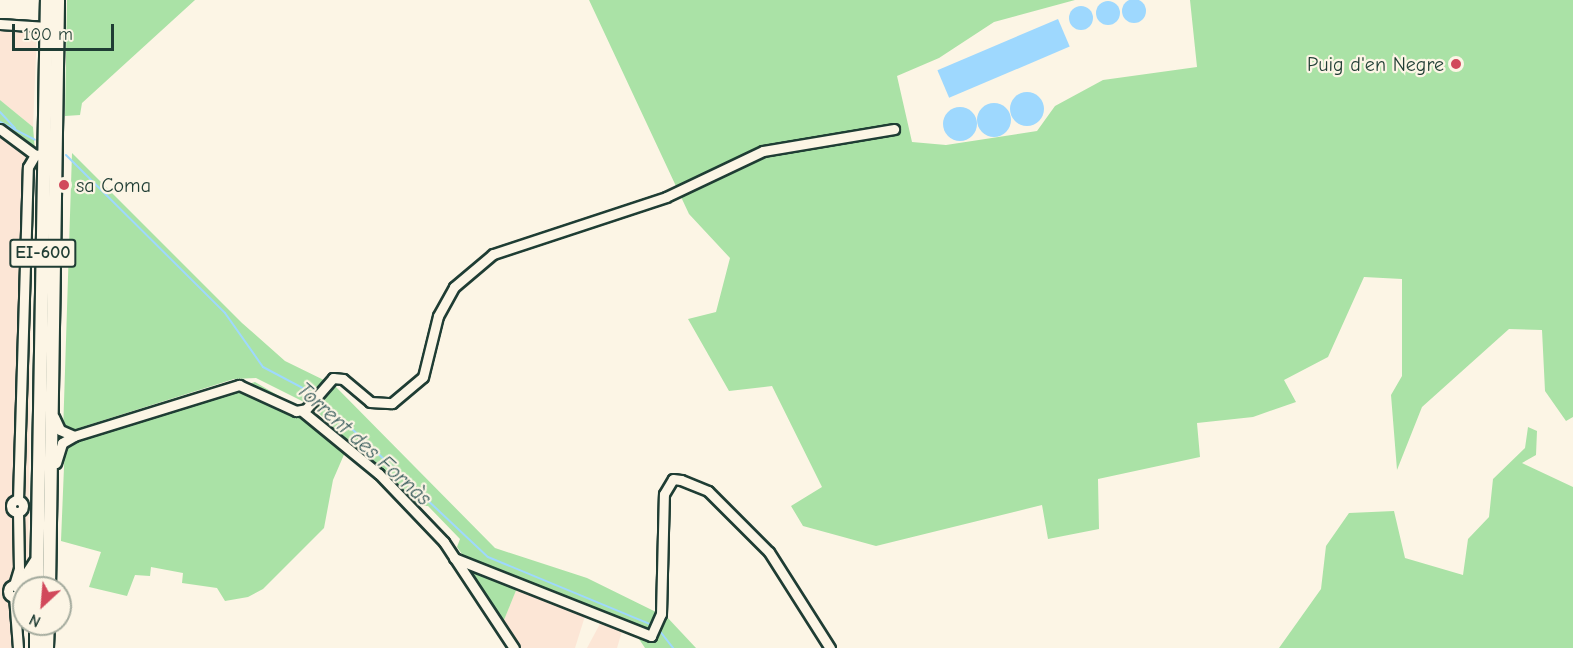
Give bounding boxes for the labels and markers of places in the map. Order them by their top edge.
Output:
place label: Puig d'en Negre [1307,52,1444,76]
marker: Puig d'en Negre [1449,57,1463,71]
place label: sa Coma [76,173,151,197]
marker: sa Coma [57,178,71,192]

